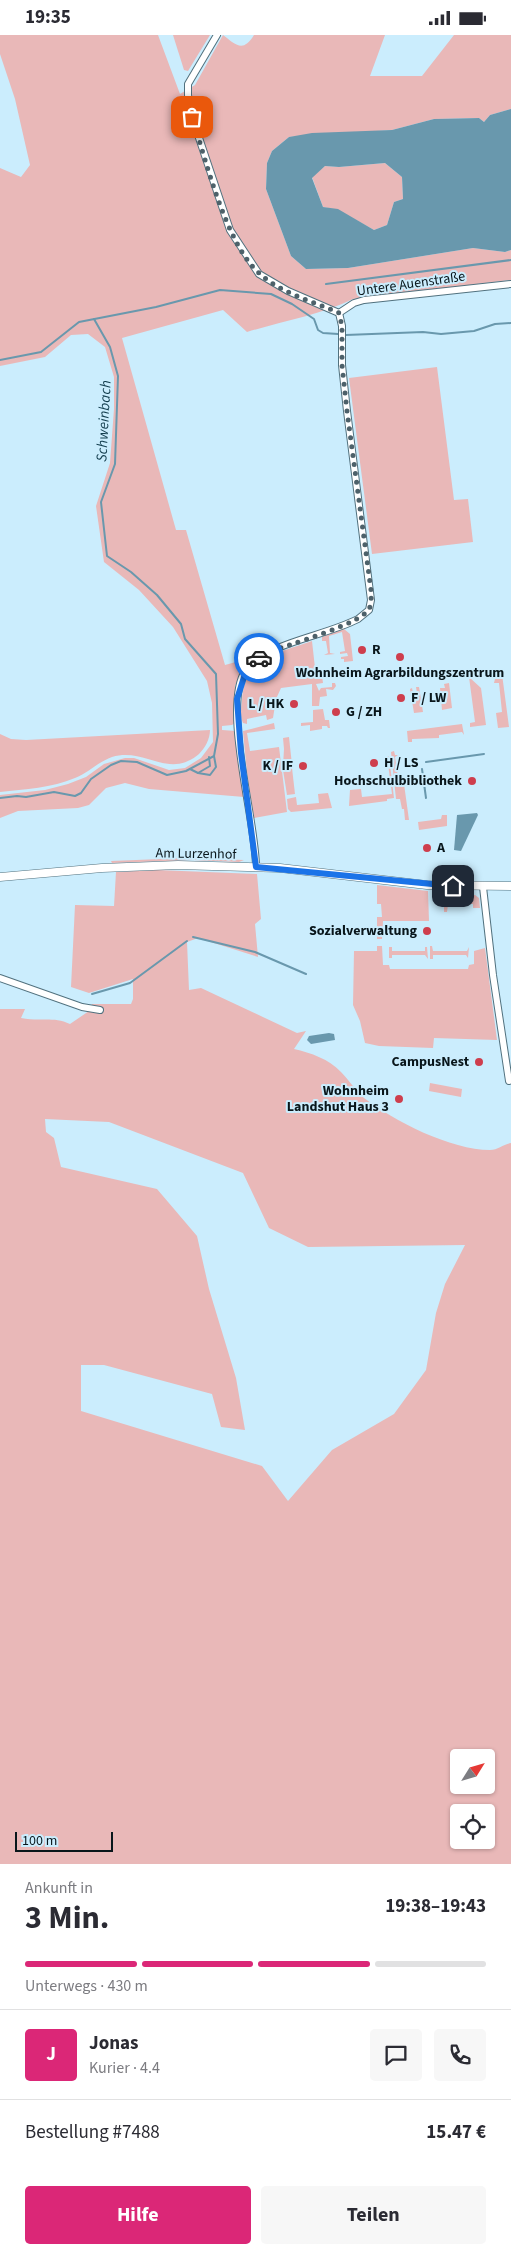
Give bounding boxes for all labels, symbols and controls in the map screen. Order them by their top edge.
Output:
text: 19:35 [25,4,71,31]
pin [171,96,213,138]
icon: bag [178,103,206,131]
street label: Untere Auenstraße [355,266,467,302]
water label: Schweinbach [91,380,117,462]
courier [234,633,284,683]
place label: R [372,640,381,660]
icon: car [245,644,273,672]
marker: R [356,644,368,656]
marker: Wohnheim Agrarbildungszentrum [394,651,406,663]
place label: Wohnheim Agrarbildungszentrum [296,663,504,683]
place label: F / LW [411,688,447,708]
marker: F / LW [395,692,407,704]
place label: L / HK [248,694,284,714]
marker: L / HK [288,698,300,710]
place label: G / ZH [346,702,382,722]
marker: G / ZH [330,706,342,718]
place label: H / LS [384,753,419,773]
place label: K / IF [263,756,293,776]
marker: H / LS [368,757,380,769]
marker: K / IF [297,760,309,772]
place label: Hochschulbibliothek [334,771,462,791]
marker: Hochschulbibliothek [466,775,478,787]
place label: A [436,838,446,858]
marker: A [421,842,433,854]
street label: Am Lurzenhof [155,843,237,865]
pin [432,865,474,907]
icon: home [439,872,467,900]
place label: Sozialverwaltung [309,921,418,941]
marker: Sozialverwaltung [421,925,433,937]
place label: CampusNest [391,1052,470,1072]
marker: CampusNest [473,1056,485,1068]
place label: Wohnheim Landshut Haus 3 [287,1081,389,1117]
marker: Wohnheim Landshut Haus 3 [393,1093,405,1105]
north arrow [450,1749,495,1794]
map controls [450,1749,495,1849]
button: locate [450,1804,495,1849]
scale bar [15,1829,112,1852]
text: 100 m [22,1831,57,1851]
text: Ankunft in [25,1877,93,1899]
text: 19:38–19:43 [385,1893,486,1920]
text: 3 Min. [25,1895,109,1941]
text: Unterwegs · 430 m [25,1975,148,1997]
button: chat [370,2029,422,2081]
button: phone [434,2029,486,2081]
text: Jonas [89,2030,139,2057]
text: J [46,2041,56,2068]
text: Kurier · 4.4 [89,2057,160,2079]
text: Bestellung #7488 [25,2119,160,2146]
text: 15.47 € [426,2119,486,2146]
button: Hilfe [25,2186,251,2244]
button: Teilen [261,2186,486,2244]

